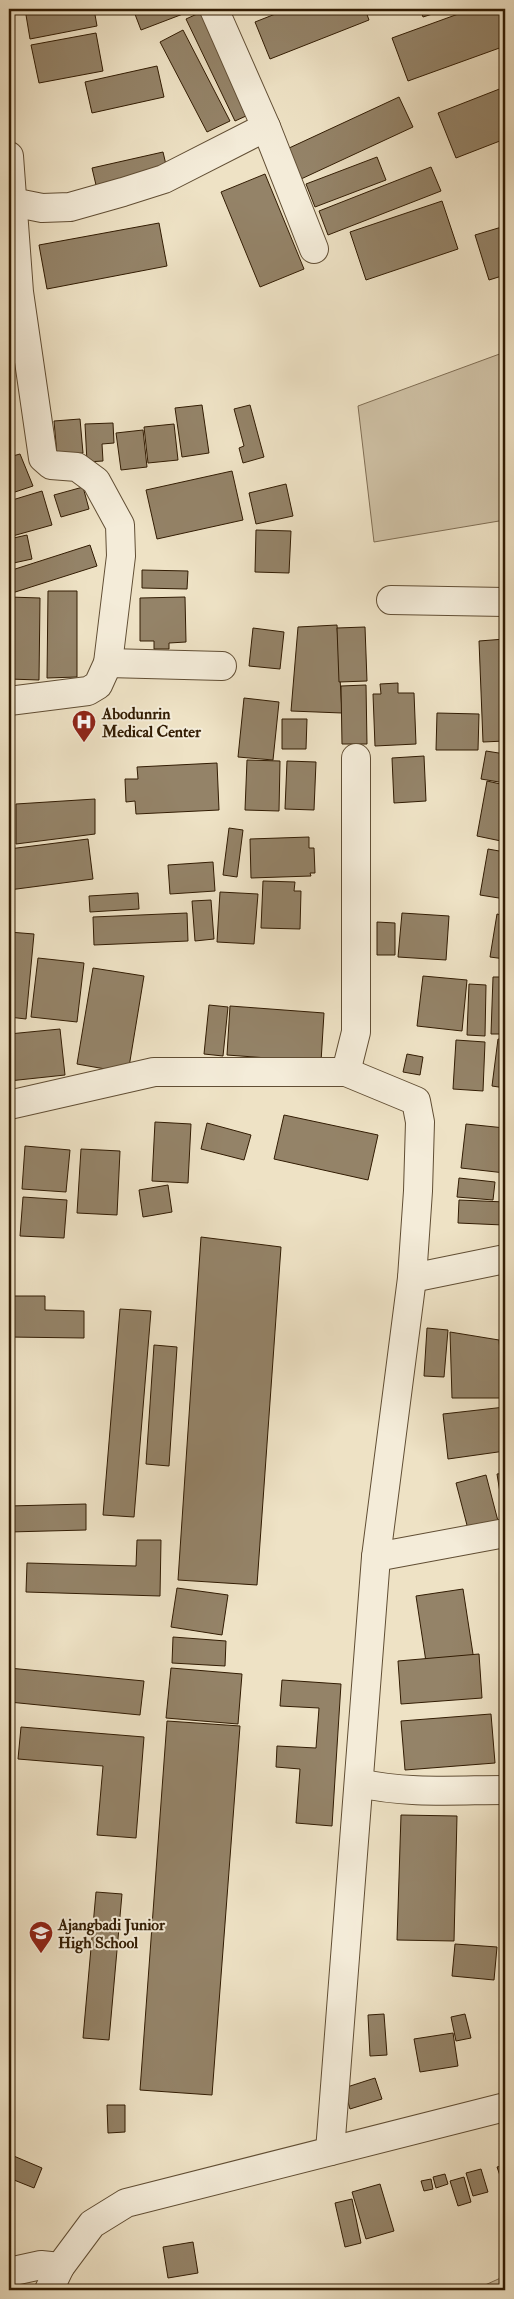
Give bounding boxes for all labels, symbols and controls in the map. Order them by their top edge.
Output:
place label: Abodunrin Medical Center [101,704,202,742]
hospital icon: Abodunrin Medical Center [71,709,97,743]
place label: Ajangbadi Junior High School [57,1915,166,1954]
school or university icon: Ajangbadi Junior High School [28,1920,54,1954]

